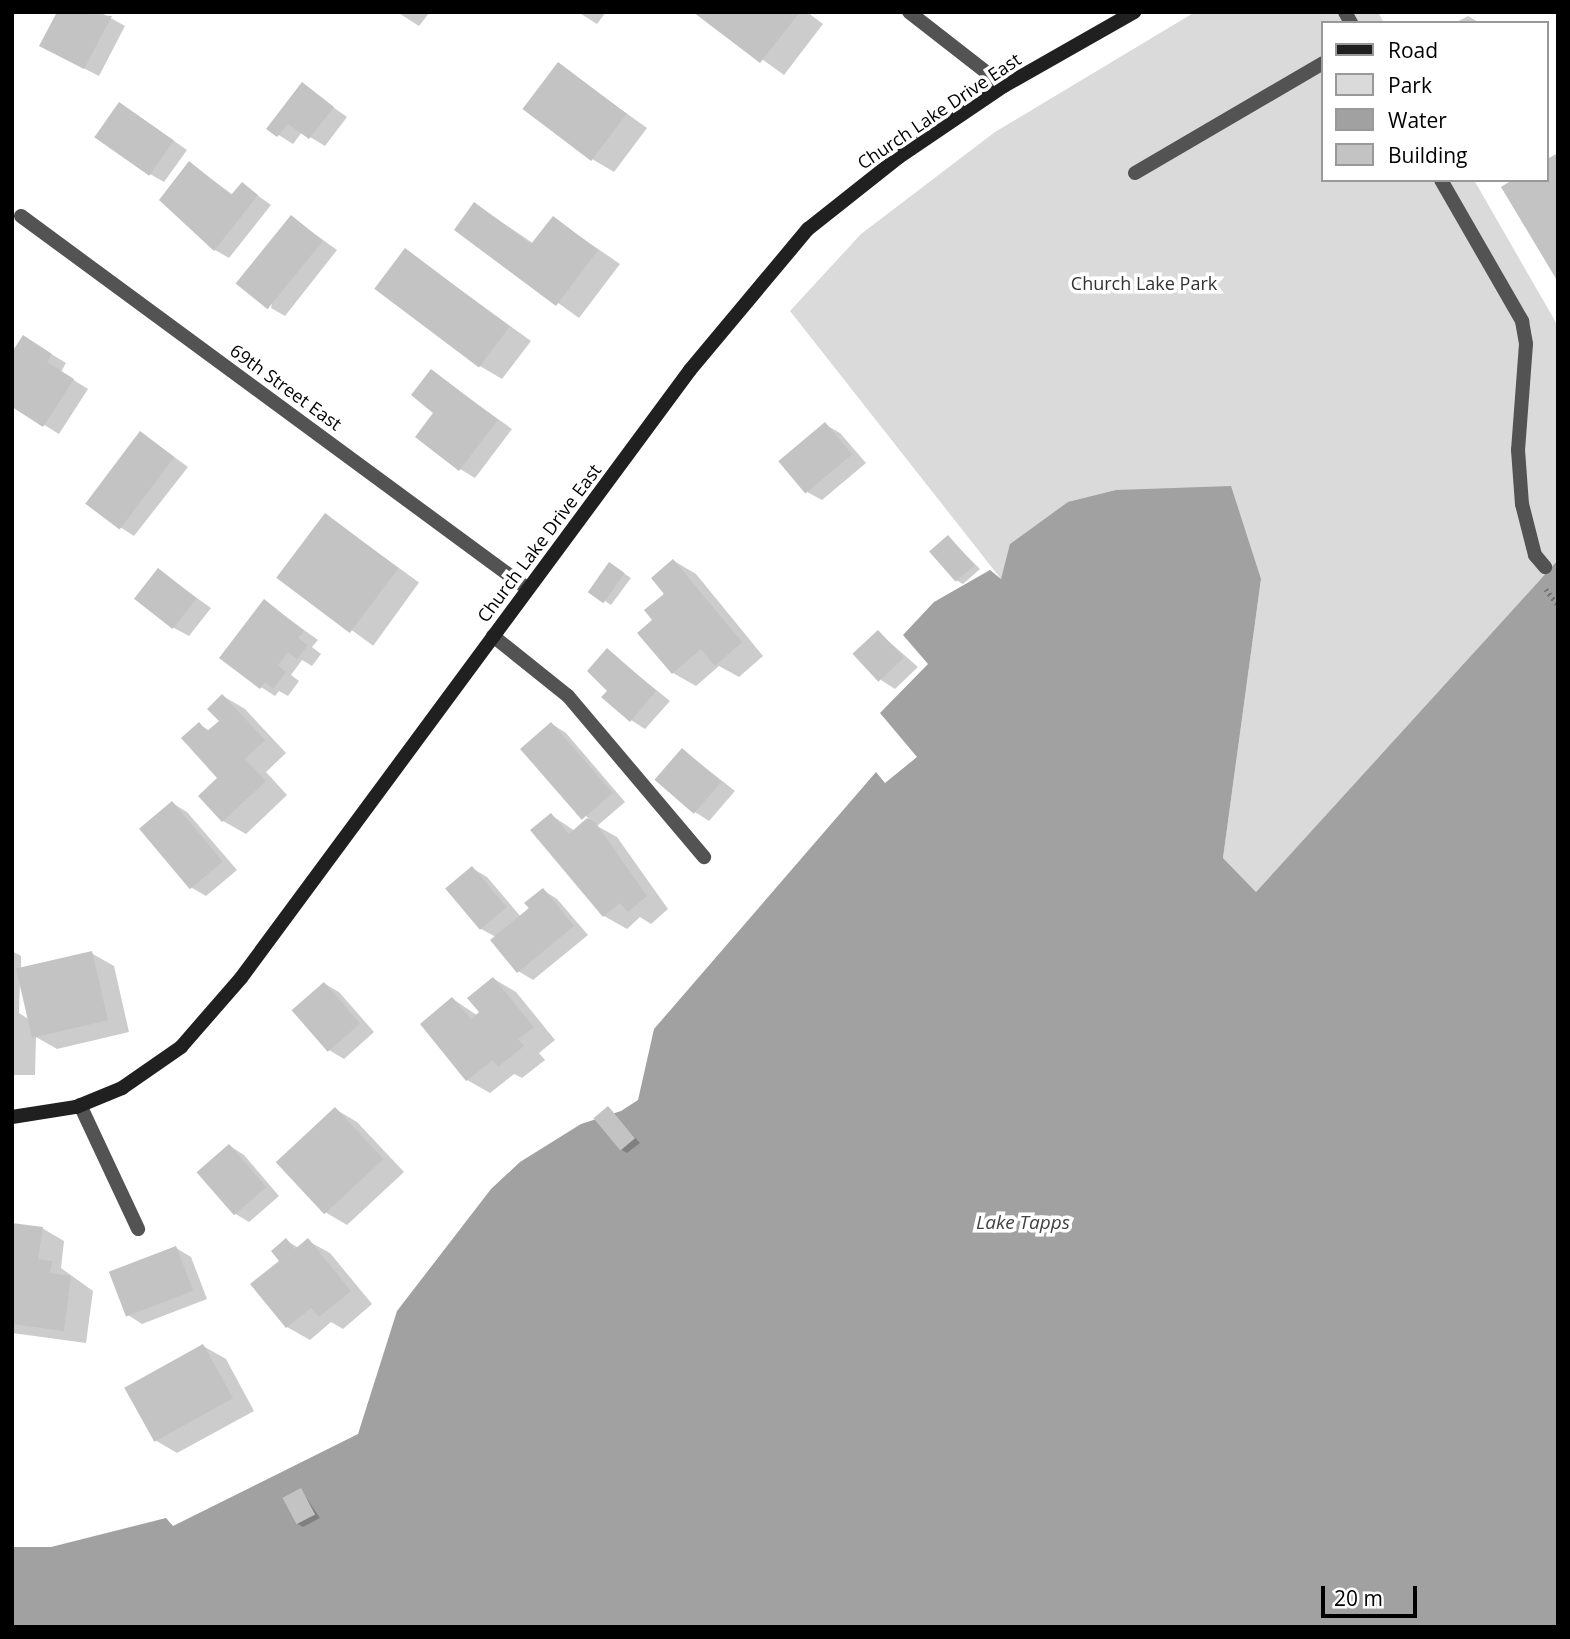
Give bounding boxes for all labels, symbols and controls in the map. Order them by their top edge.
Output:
legend [1322,21,1549,182]
text: Road [1388,36,1438,64]
street label: Church Lake Drive East [853,48,1025,174]
text: Park [1388,71,1432,99]
text: Water [1388,106,1447,134]
text: Building [1388,141,1467,169]
park label: Church Lake Park [1071,272,1217,294]
street label: 69th Street East [226,339,346,435]
street label: Church Lake Drive East [472,460,606,626]
water label: Lake Tapps [976,1212,1070,1234]
scale bar [1325,1572,1421,1616]
text: 20 m [1334,1584,1383,1612]

